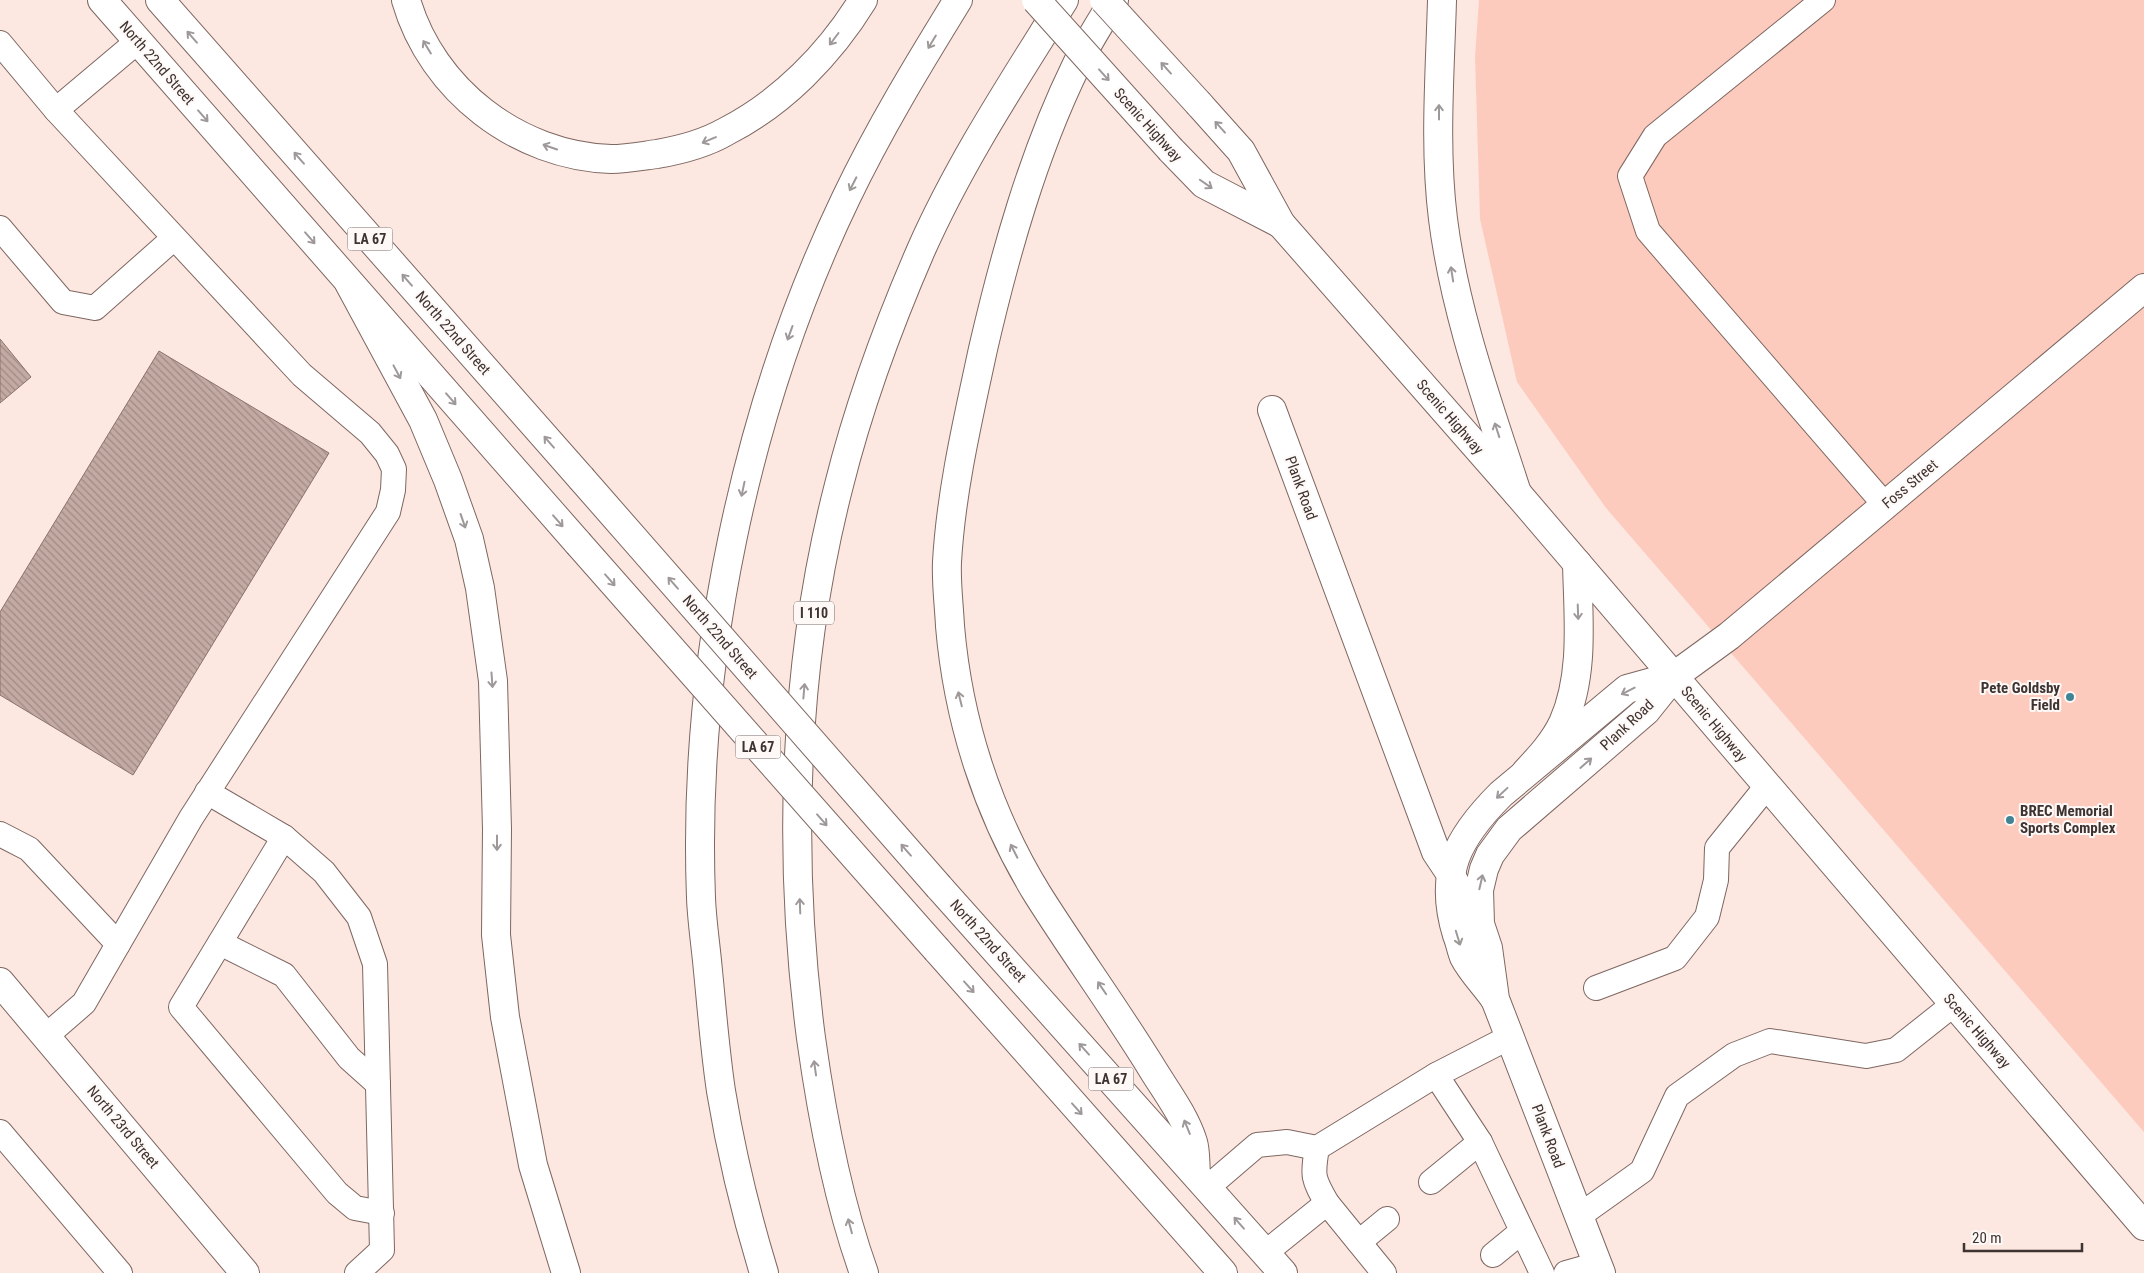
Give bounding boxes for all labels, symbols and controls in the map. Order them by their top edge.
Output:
street label: North 22nd Street [116,17,198,109]
one-way arrow [186,30,198,43]
one-way arrow [829,32,840,45]
one-way arrow [927,34,937,48]
one-way arrow [422,41,432,55]
one-way arrow [1160,61,1172,74]
one-way arrow [1098,69,1109,82]
street label: Scenic Highway [1110,84,1186,166]
one-way arrow [1434,105,1444,121]
one-way arrow [198,109,209,122]
one-way arrow [1214,121,1226,134]
one-way arrow [702,135,717,145]
one-way arrow [542,142,558,152]
one-way arrow [293,152,305,165]
one-way arrow [848,176,858,191]
one-way arrow [1199,179,1213,189]
road number: LA 67 [348,228,392,250]
one-way arrow [304,232,316,245]
one-way arrow [1447,266,1457,282]
one-way arrow [401,274,412,287]
street label: North 22nd Street [412,287,494,379]
one-way arrow [785,325,795,341]
one-way arrow [392,365,402,380]
street label: Scenic Highway [1413,376,1487,458]
one-way arrow [445,392,457,405]
one-way arrow [1491,422,1501,438]
one-way arrow [543,435,555,448]
street label: Plank Road [1281,454,1321,522]
street label: Foss Street [1879,456,1941,512]
one-way arrow [738,480,747,496]
one-way arrow [459,513,468,528]
one-way arrow [553,514,564,527]
one-way arrow [605,573,616,586]
one-way arrow [667,576,678,589]
street label: North 22nd Street [679,591,761,683]
road number: I 110 [794,602,834,624]
one-way arrow [1573,603,1583,619]
one-way arrow [488,672,497,688]
place label: Pete Goldsby Field [1981,679,2060,714]
street label: Scenic Highway [1677,682,1751,766]
one-way arrow [800,684,809,700]
one-way arrow [1621,687,1636,696]
one-way arrow [955,691,964,707]
marker: Pete Goldsby Field [2064,691,2076,703]
street label: Plank Road [1597,696,1657,754]
road number: LA 67 [736,736,780,759]
one-way arrow [1579,758,1592,769]
one-way arrow [1496,787,1509,799]
place label: BREC Memorial Sports Complex [2020,802,2116,837]
one-way arrow [816,813,828,826]
marker: BREC Memorial Sports Complex [2004,814,2016,826]
one-way arrow [492,834,502,850]
one-way arrow [901,843,912,856]
one-way arrow [1009,844,1019,859]
one-way arrow [1476,874,1486,890]
street label: North 22nd Street [946,896,1030,986]
one-way arrow [795,898,804,914]
one-way arrow [1454,929,1464,945]
one-way arrow [964,980,975,993]
one-way arrow [1096,981,1107,995]
street label: Scenic Highway [1940,990,2014,1072]
one-way arrow [1079,1043,1090,1056]
one-way arrow [810,1060,820,1076]
road number: LA 67 [1088,1068,1134,1090]
street label: North 23rd Street [83,1082,163,1172]
one-way arrow [1071,1102,1083,1115]
street label: Plank Road [1528,1102,1568,1170]
one-way arrow [1181,1119,1190,1134]
one-way arrow [1234,1217,1245,1230]
one-way arrow [845,1219,855,1235]
scale bar [1964,1220,2082,1252]
text: 20 m [1972,1229,2002,1247]

